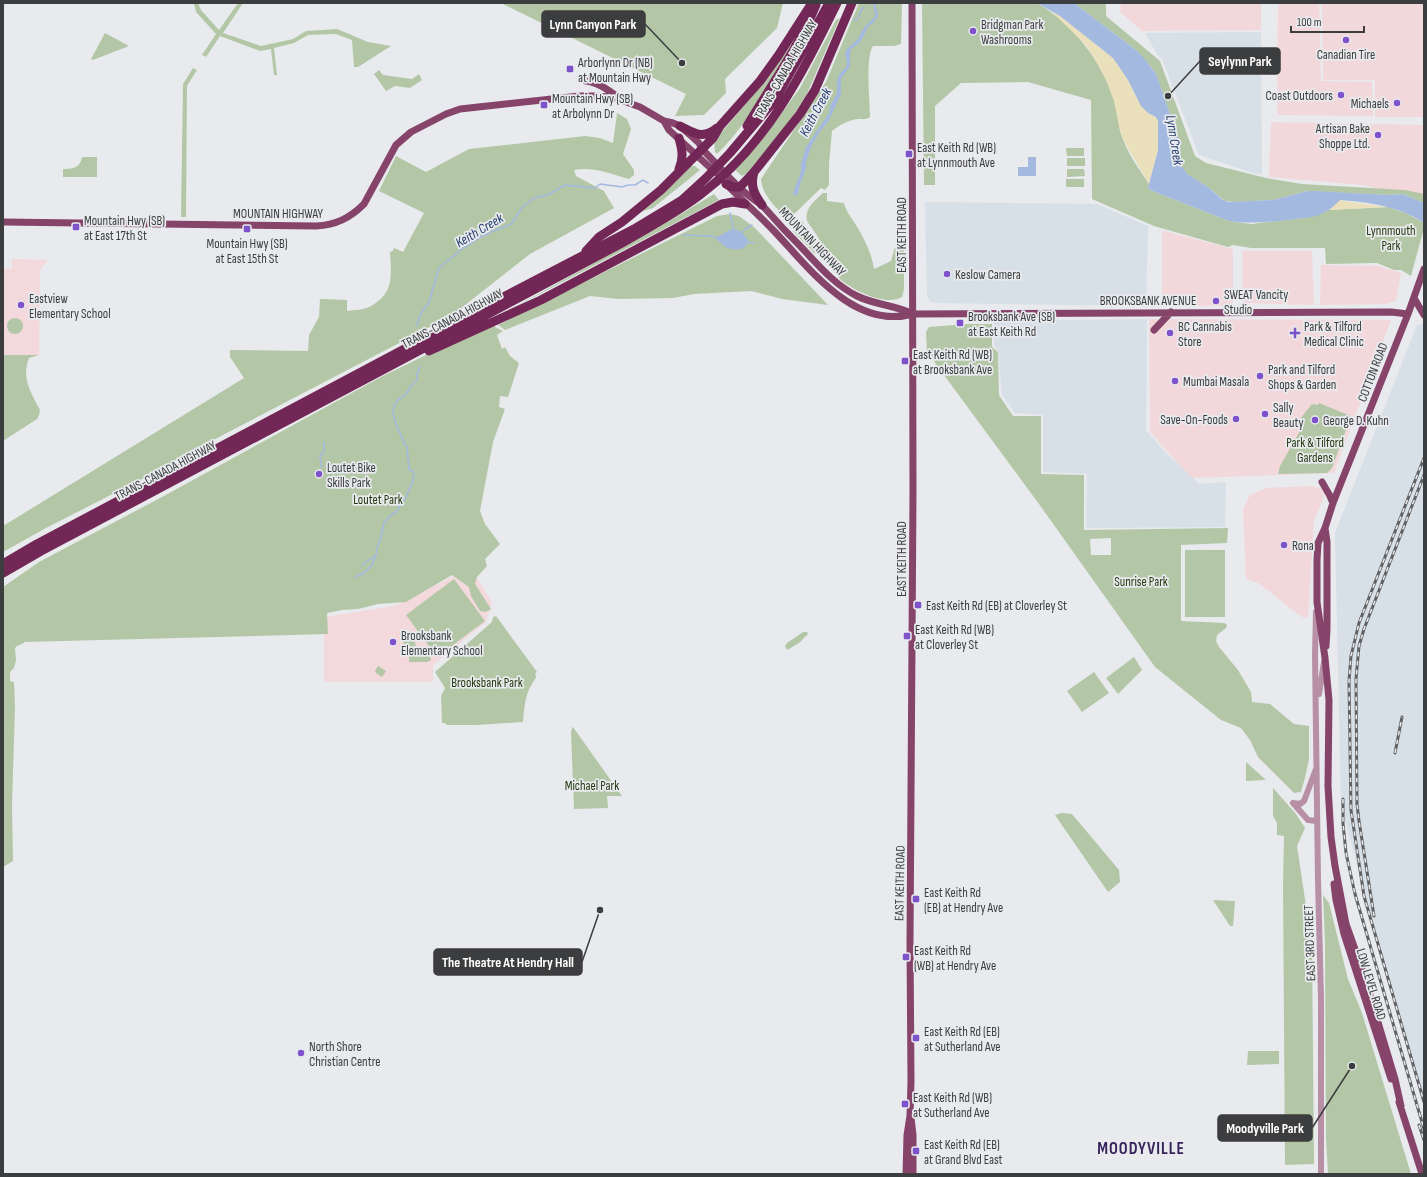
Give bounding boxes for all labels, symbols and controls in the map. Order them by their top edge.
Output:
scale bar [1291,8,1364,34]
callout: Lynn Canyon Park [542,11,645,37]
text: 100 m [1297,15,1322,30]
text: Lynn Canyon Park [550,16,637,33]
street label: TRANS-CANADA HIGHWAY [751,16,821,122]
place label: Bridgman Park Washrooms [981,17,1044,48]
marker: Bridgman Park Washrooms [968,26,978,36]
marker: Canadian Tire [1341,35,1351,45]
place label: Canadian Tire [1317,47,1375,63]
callout: Seylynn Park [1200,48,1280,74]
text: Seylynn Park [1208,53,1272,70]
place label: Arborlynn Dr (NB) at Mountain Hwy [577,55,653,86]
marker: Arborlynn Dr (NB) at Mountain Hwy [565,64,575,74]
water label: Keith Creek [796,84,836,139]
place label: Coast Outdoors [1266,88,1333,104]
marker: Coast Outdoors [1336,90,1346,100]
place label: Mountain Hwy (SB) at Arbolynn Dr [552,91,633,122]
place label: Michaels [1351,96,1389,112]
marker: Michaels [1392,98,1402,108]
marker: Mountain Hwy (SB) at Arbolynn Dr [539,100,549,110]
water label: Lynn Creek [1162,114,1187,167]
place label: Artisan Bake Shoppe Ltd. [1315,121,1370,152]
marker: Artisan Bake Shoppe Ltd. [1373,130,1383,140]
place label: East Keith Rd (WB) at Lynnmouth Ave [917,140,996,171]
marker: East Keith Rd (WB) at Lynnmouth Ave [904,149,914,159]
street label: EAST KEITH ROAD [894,197,910,273]
street label: MOUNTAIN HIGHWAY [775,204,850,280]
street label: MOUNTAIN HIGHWAY [233,206,323,222]
water label: Keith Creek [452,209,507,251]
place label: Mountain Hwy (SB) at East 17th St [84,213,165,244]
marker: Mountain Hwy (SB) at East 17th St [71,222,81,232]
park label: Lynnmouth Park [1366,223,1416,254]
marker: Mountain Hwy (SB) at East 15th St [242,224,252,234]
place label: Mountain Hwy (SB) at East 15th St [206,236,288,267]
place label: Keslow Camera [955,267,1021,283]
marker: Keslow Camera [942,269,952,279]
street label: TRANS-CANADA HIGHWAY [399,285,506,352]
place label: SWEAT Vancity Studio [1224,287,1288,318]
place label: Eastview Elementary School [29,291,111,322]
street label: BROOKSBANK AVENUE [1100,293,1196,309]
marker: SWEAT Vancity Studio [1211,296,1221,306]
marker: Eastview Elementary School [16,300,26,310]
place label: Brooksbank Ave (SB) at East Keith Rd [968,309,1055,340]
marker: Brooksbank Ave (SB) at East Keith Rd [955,318,965,328]
place label: BC Cannabis Store [1178,319,1232,350]
place label: Park & Tilford Medical Clinic [1304,319,1364,350]
marker: Park & Tilford Medical Clinic [1289,327,1301,339]
marker: BC Cannabis Store [1165,328,1175,338]
street label: COTTON ROAD [1354,340,1392,404]
place label: East Keith Rd (WB) at Brooksbank Ave [913,347,992,378]
marker: East Keith Rd (WB) at Brooksbank Ave [900,356,910,366]
place label: Park and Tilford Shops & Garden [1268,362,1336,393]
marker: Park and Tilford Shops & Garden [1255,371,1265,381]
place label: Mumbai Masala [1183,374,1249,390]
marker: Mumbai Masala [1170,376,1180,386]
place label: Sally Beauty [1273,400,1303,431]
marker: Sally Beauty [1260,409,1270,419]
place label: Save-On-Foods [1160,412,1228,428]
place label: George D. Kuhn [1323,413,1389,429]
marker: Save-On-Foods [1231,414,1241,424]
marker: George D. Kuhn [1310,415,1320,425]
park label: Park & Tilford Gardens [1286,435,1344,466]
street label: TRANS-CANADA HIGHWAY [112,437,219,504]
place label: Loutet Bike Skills Park [327,460,376,491]
marker: Loutet Bike Skills Park [314,469,324,479]
park label: Loutet Park [353,492,403,508]
street label: EAST KEITH ROAD [894,521,910,597]
place label: Rona [1292,538,1314,554]
marker: Rona [1279,540,1289,550]
park label: Sunrise Park [1114,574,1168,590]
place label: East Keith Rd (EB) at Cloverley St [926,598,1067,614]
marker: East Keith Rd (EB) at Cloverley St [913,600,923,610]
place label: East Keith Rd (WB) at Cloverley St [915,622,994,653]
place label: Brooksbank Elementary School [401,628,483,659]
marker: East Keith Rd (WB) at Cloverley St [902,631,912,641]
marker: Brooksbank Elementary School [388,637,398,647]
park label: Brooksbank Park [451,675,523,691]
park label: Michael Park [565,778,619,794]
street label: EAST KEITH ROAD [891,845,909,921]
place label: East Keith Rd (EB) at Hendry Ave [924,885,1003,916]
marker: East Keith Rd (EB) at Hendry Ave [911,894,921,904]
street label: EAST 3RD STREET [1301,905,1319,981]
place label: East Keith Rd (WB) at Hendry Ave [914,943,996,974]
street label: LOW LEVEL ROAD [1353,947,1390,1022]
callout: The Theatre At Hendry Hall [434,949,582,975]
marker: East Keith Rd (WB) at Hendry Ave [901,952,911,962]
text: The Theatre At Hendry Hall [442,954,574,971]
place label: East Keith Rd (EB) at Sutherland Ave [924,1024,1001,1055]
marker: East Keith Rd (EB) at Sutherland Ave [911,1033,921,1043]
place label: North Shore Christian Centre [309,1039,381,1070]
marker: North Shore Christian Centre [296,1048,306,1058]
place label: East Keith Rd (WB) at Sutherland Ave [913,1090,992,1121]
marker: East Keith Rd (WB) at Sutherland Ave [900,1099,910,1109]
callout: Moodyville Park [1218,1115,1312,1141]
text: Moodyville Park [1226,1120,1304,1137]
place label: East Keith Rd (EB) at Grand Blvd East [924,1137,1003,1168]
district label: MOODYVILLE [1097,1139,1185,1159]
marker: East Keith Rd (EB) at Grand Blvd East [911,1146,921,1156]

